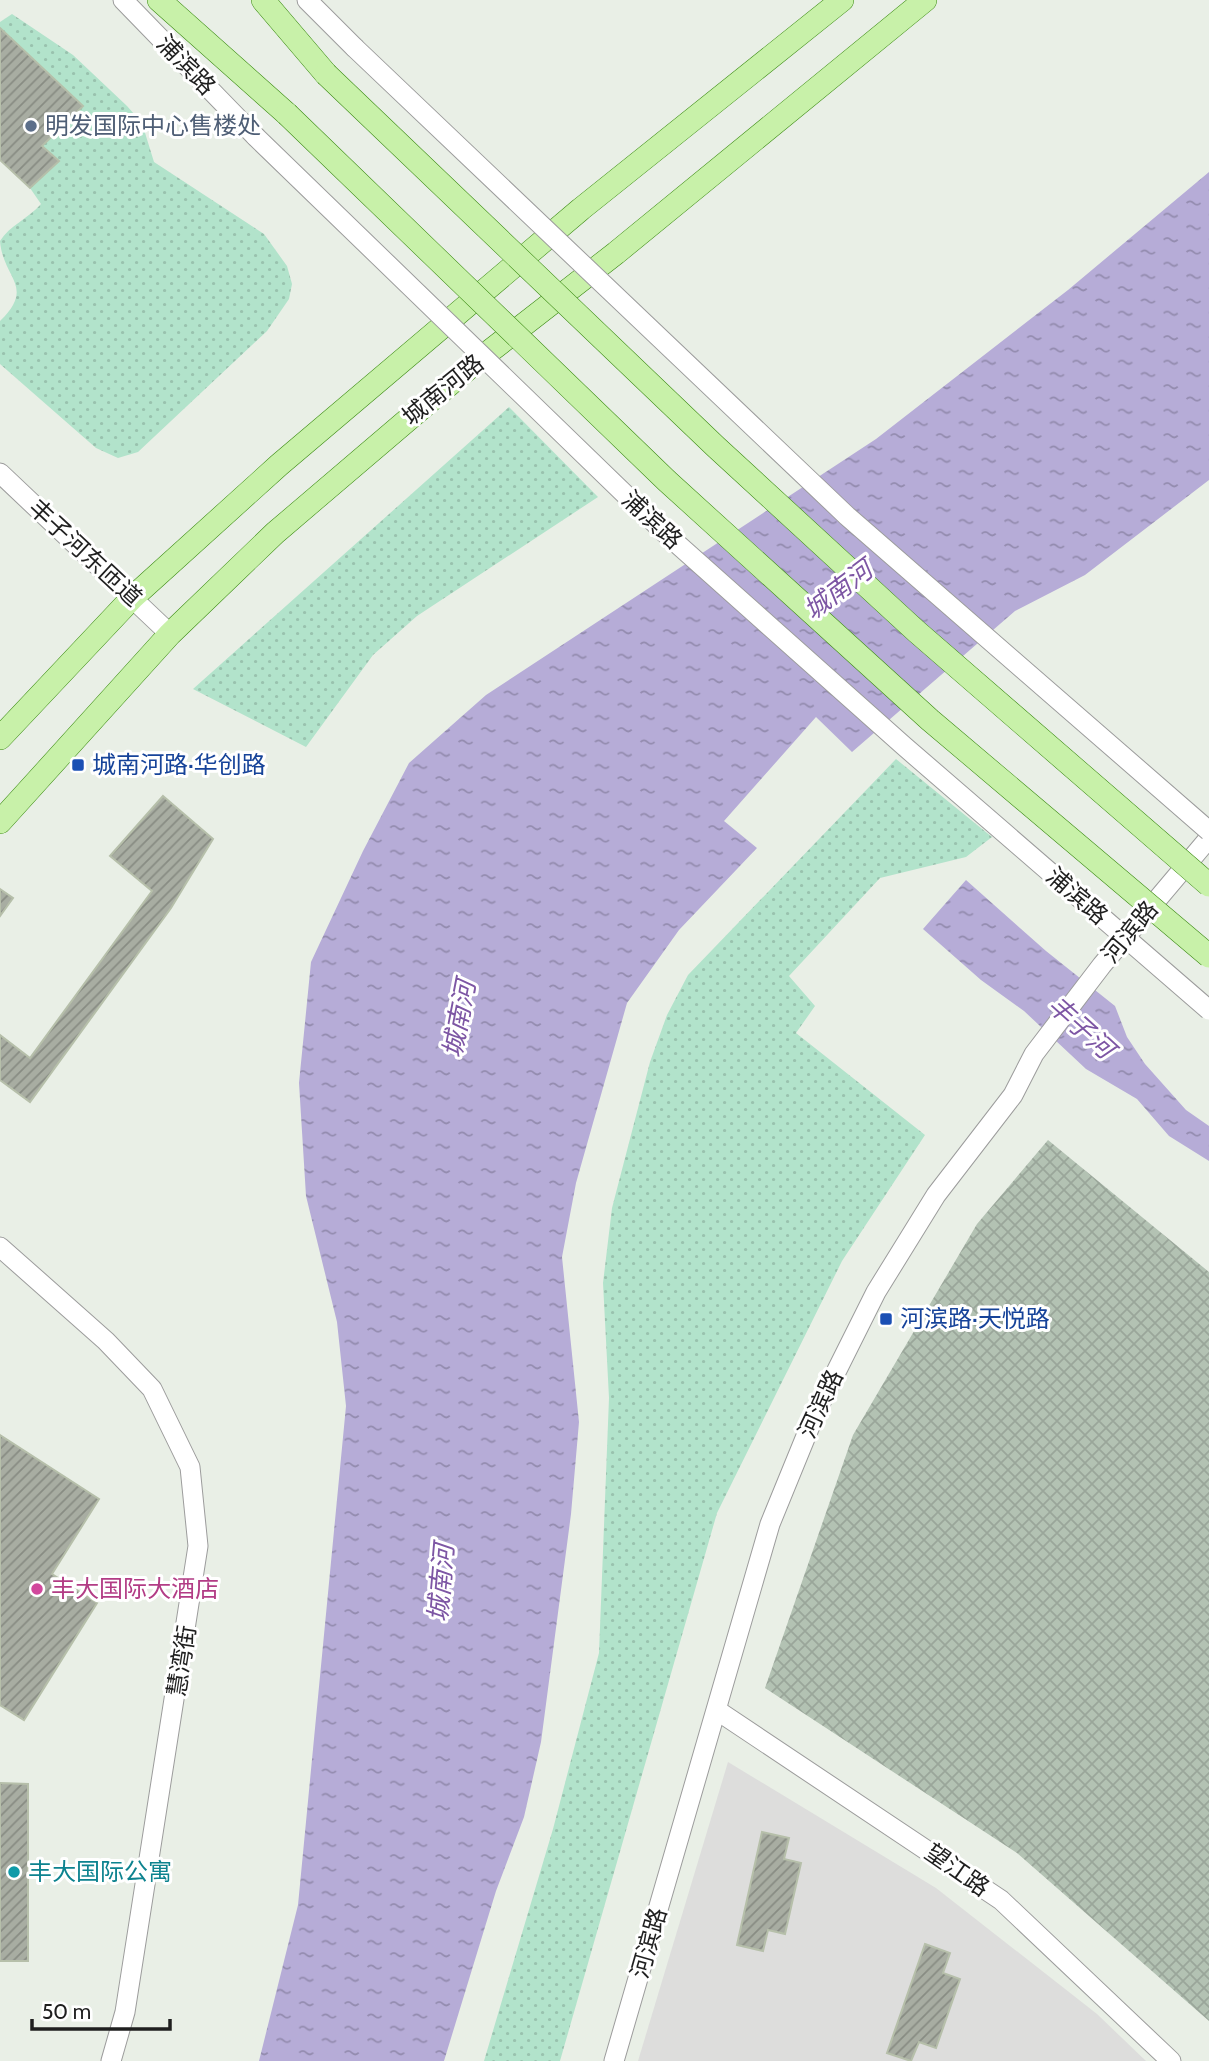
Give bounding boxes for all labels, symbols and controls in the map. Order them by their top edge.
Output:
street label: 浦滨路 [151,29,222,101]
place label: 明发国际中心售楼处 [45,111,261,140]
marker: 明发国际中心售楼处 [23,118,39,134]
street label: 城南河路 [396,348,489,431]
street label: 浦滨路 [616,484,689,555]
street label: 丰子河东匝道 [23,493,148,612]
water label: 城南河 [797,551,883,626]
place label: 城南河路·华创路 [92,750,266,779]
marker: 城南河路·华创路 [70,757,86,773]
street label: 浦滨路 [1041,861,1114,930]
street label: 河滨路 [1095,895,1164,969]
water label: 城南河 [436,973,483,1060]
water label: 丰子河 [1041,989,1124,1068]
place label: 河滨路·天悦路 [900,1304,1050,1333]
marker: 河滨路·天悦路 [878,1311,894,1327]
street label: 河滨路 [792,1365,849,1443]
water label: 城南河 [422,1538,461,1623]
place label: 丰大国际大酒店 [51,1574,219,1603]
marker: 丰大国际大酒店 [29,1581,45,1597]
street label: 慧湾街 [162,1623,201,1699]
street label: 望江路 [919,1837,995,1902]
place label: 丰大国际公寓 [28,1857,172,1886]
marker: 丰大国际公寓 [6,1864,22,1880]
street label: 河滨路 [625,1904,672,1981]
scale bar [32,1988,170,2032]
text: 50 m [42,1999,91,2024]

